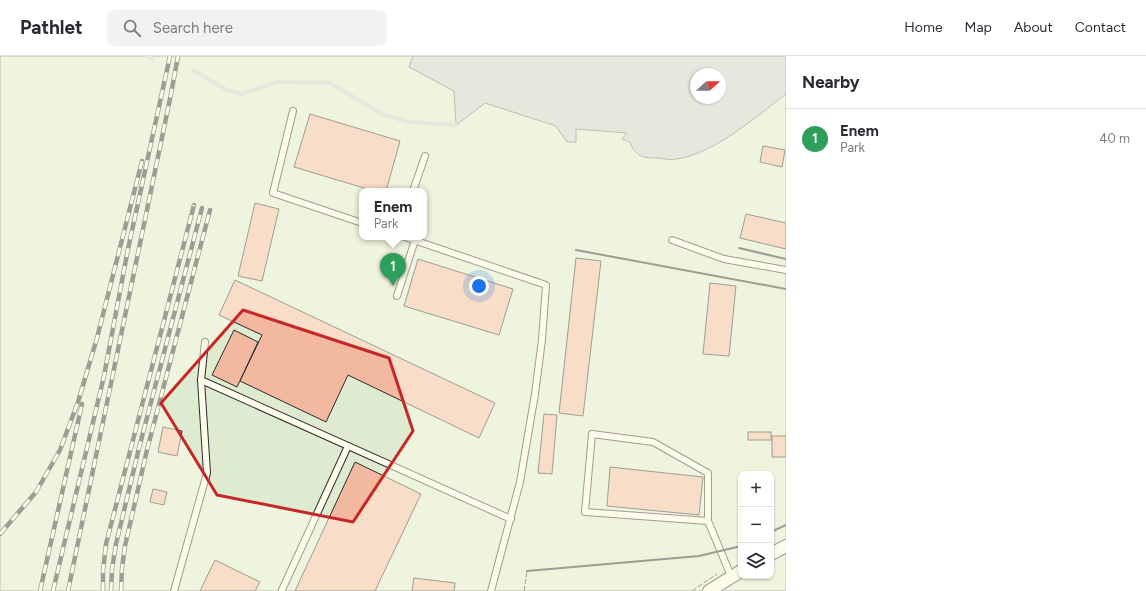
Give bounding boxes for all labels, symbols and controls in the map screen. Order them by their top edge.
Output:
search box [107,10,387,46]
text: Pathlet [20,16,83,39]
icon: search [121,17,143,39]
text: Search here [153,19,233,37]
text: Home [904,19,943,36]
text: Map [965,19,992,36]
text: About [1014,19,1053,36]
text: Contact [1075,19,1126,36]
north arrow [690,68,726,104]
text: Nearby [802,72,860,92]
text: Enem [840,122,879,140]
text: 1 [812,131,818,146]
text: 40 m [1099,131,1130,146]
text: Park [840,140,865,155]
popup [359,188,427,240]
text: Enem [374,198,412,216]
text: Park [374,216,398,231]
pin: 1 [380,253,406,286]
your location [469,276,489,296]
map controls [738,471,774,579]
button: + [738,471,774,507]
button: − [738,507,774,543]
button: layers [738,543,774,579]

